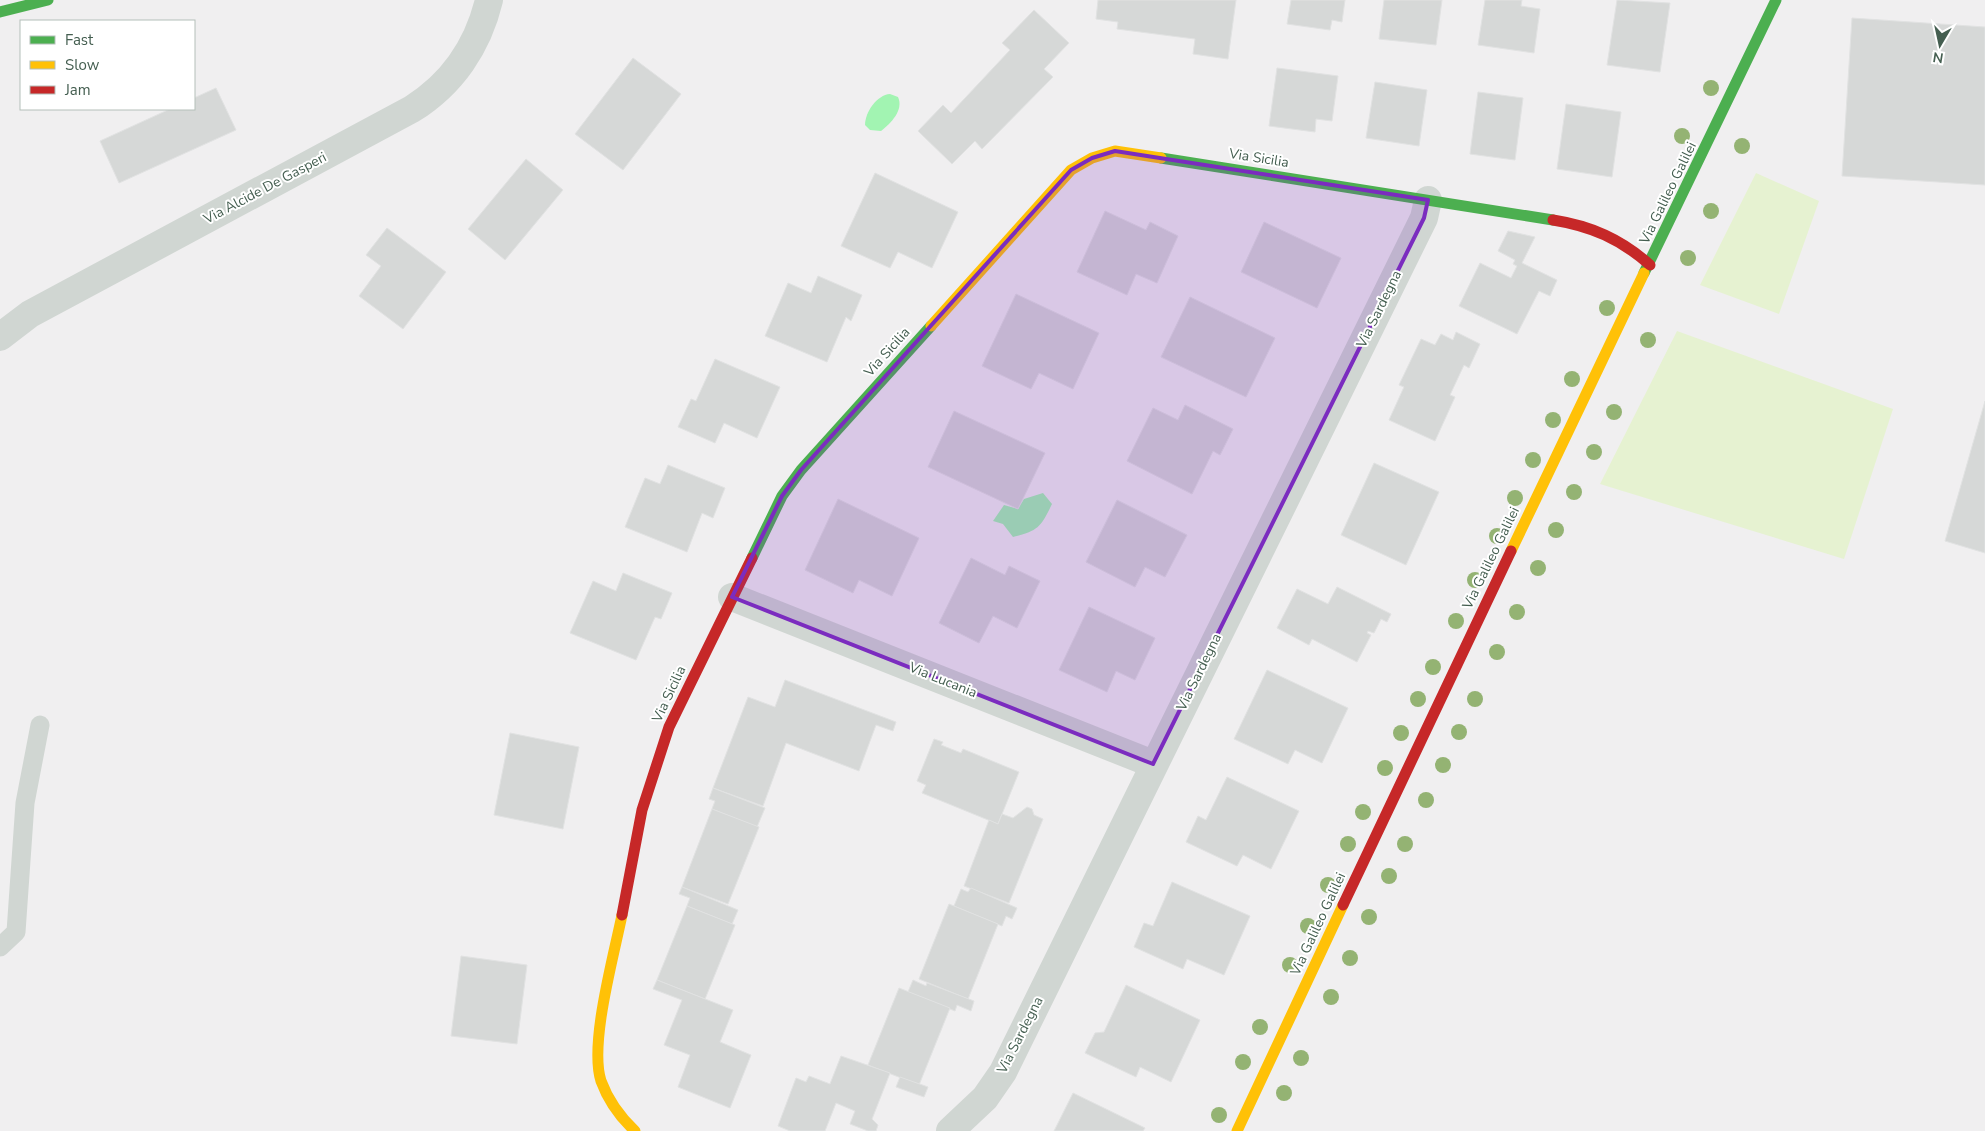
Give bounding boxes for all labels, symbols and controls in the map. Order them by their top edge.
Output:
legend [20,20,195,110]
north arrow [1915,20,1965,70]
text: Fast [65,30,94,50]
text: N [1931,47,1945,68]
text: Slow [65,55,100,75]
text: Jam [64,80,91,100]
street label: Via Galileo Galilei [1635,139,1701,248]
street label: Via Sicilia [1227,144,1290,172]
street label: Via Alcide De Gasperi [199,148,330,229]
street label: Via Sardegna [1352,267,1406,352]
street label: Via Sicilia [859,323,914,382]
street label: Via Galileo Galilei [1458,504,1524,613]
street label: Via Sardegna [1172,630,1226,715]
street label: Via Lucania [905,657,980,702]
street label: Via Sicilia [647,663,690,726]
street label: Via Galileo Galilei [1285,869,1350,979]
street label: Via Sardegna [992,993,1048,1078]

